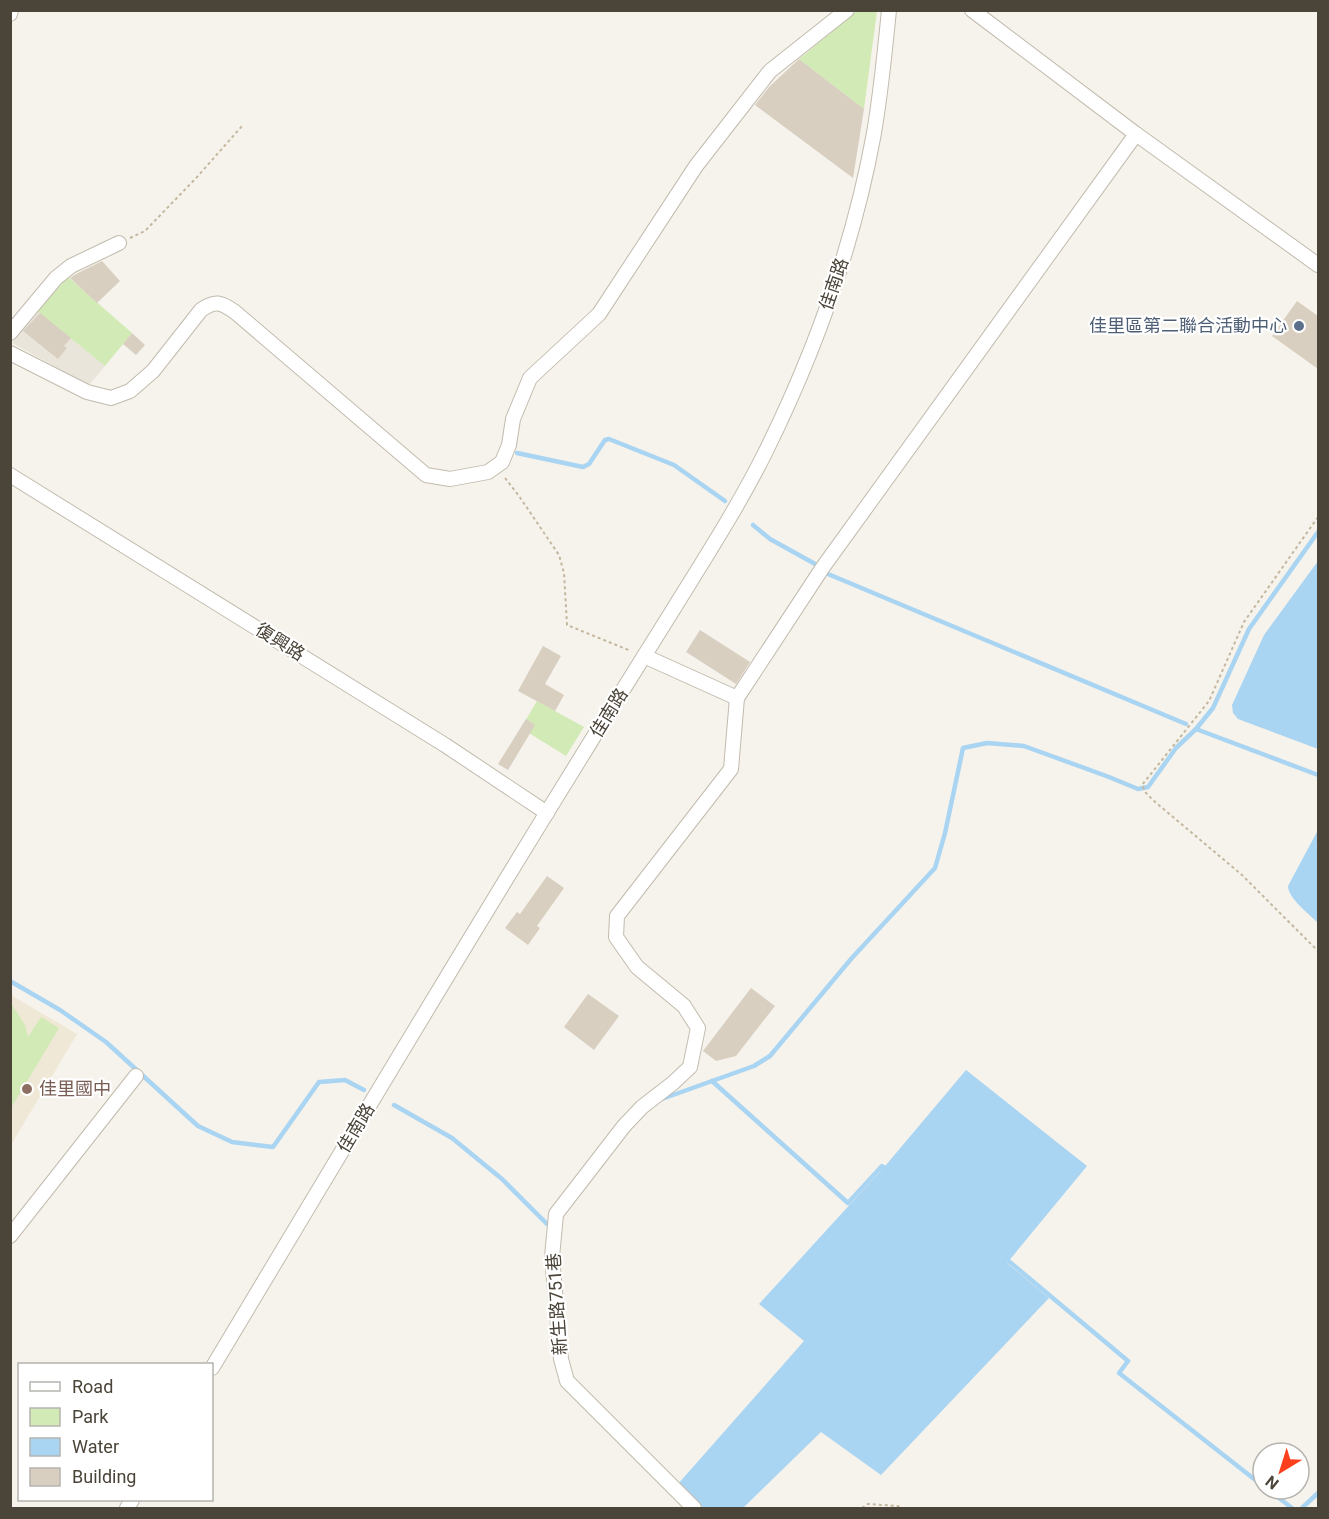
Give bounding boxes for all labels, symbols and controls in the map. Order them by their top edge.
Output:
street label: 佳南路 [815,255,852,313]
place label: 佳里區第二聯合活動中心 [1089,315,1287,336]
marker: 佳里區第二聯合活動中心 [1292,319,1306,333]
street label: 復興路 [252,618,309,665]
street label: 佳南路 [585,684,632,741]
place label: 佳里國中 [39,1078,111,1099]
marker: 佳里國中 [20,1082,34,1096]
street label: 佳南路 [333,1099,378,1156]
street label: 新生路751巷 [542,1252,571,1356]
legend [18,1363,213,1501]
text: Road [72,1376,113,1397]
text: Park [72,1406,109,1427]
text: Water [72,1436,119,1457]
north arrow [1251,1441,1311,1501]
text: Building [72,1466,136,1487]
text: N [1262,1471,1282,1493]

